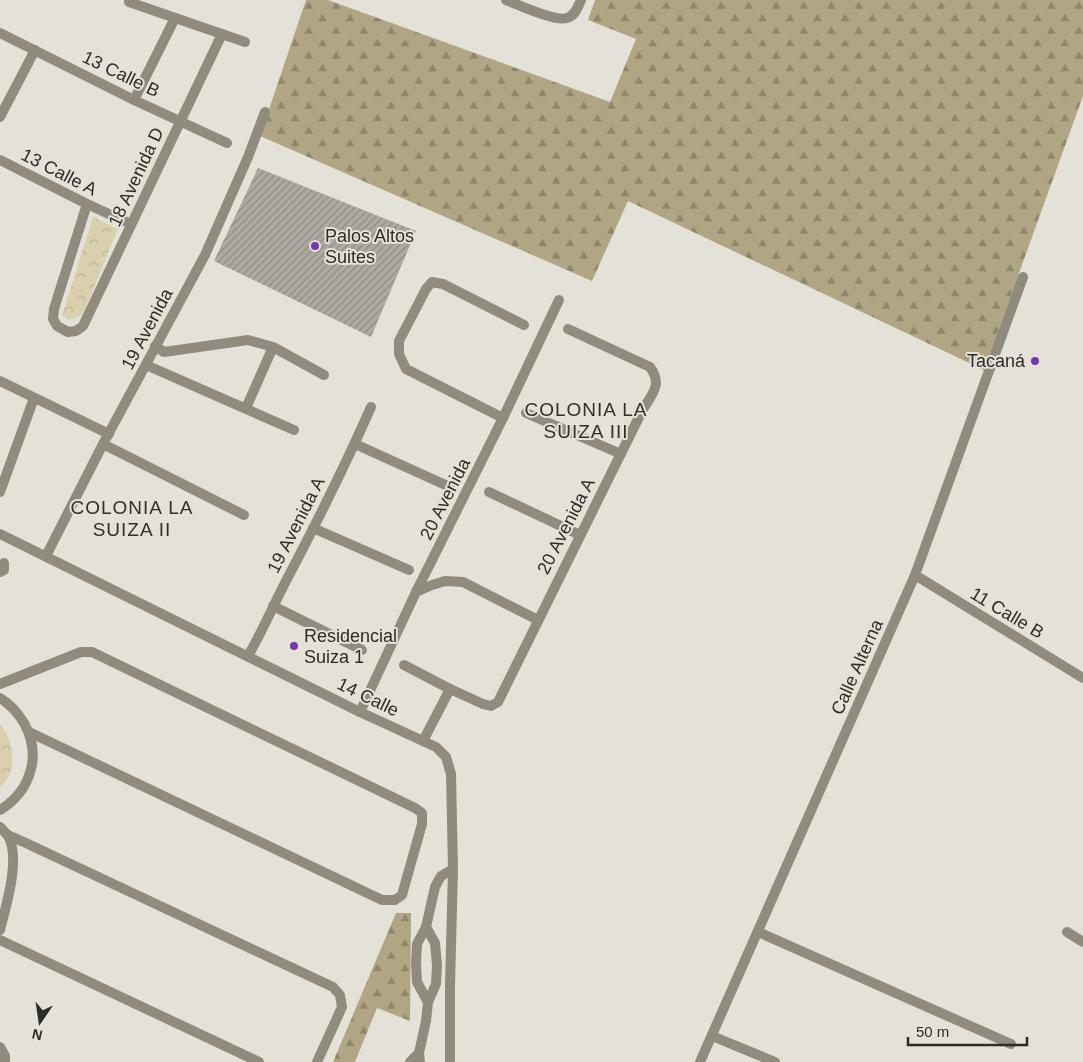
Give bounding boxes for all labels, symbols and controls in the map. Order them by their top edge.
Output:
street label: 13 Calle B [79,47,163,101]
street label: 18 Avenida D [104,124,168,230]
street label: 13 Calle A [18,144,100,200]
place label: Palos Altos Suites [325,226,414,267]
marker: Palos Altos Suites [309,240,321,252]
street label: 19 Avenida [117,284,177,373]
place label: Tacaná [967,351,1026,371]
marker: Tacaná [1029,355,1041,367]
district label: COLONIA LA SUIZA III [525,399,648,442]
street label: 20 Avenida [416,454,475,543]
street label: 19 Avenida A [263,474,329,576]
street label: 20 Avenida A [533,475,599,577]
district label: COLONIA LA SUIZA II [71,497,194,540]
street label: 11 Calle B [967,583,1047,643]
street label: Calle Alterna [827,615,887,718]
place label: Residencial Suiza 1 [304,626,397,667]
marker: Residencial Suiza 1 [288,640,300,652]
street label: 14 Calle [334,674,402,720]
north arrow [15,997,65,1047]
scale bar [908,1014,1027,1046]
text: 50 m [916,1023,949,1040]
text: N [30,1026,44,1044]

